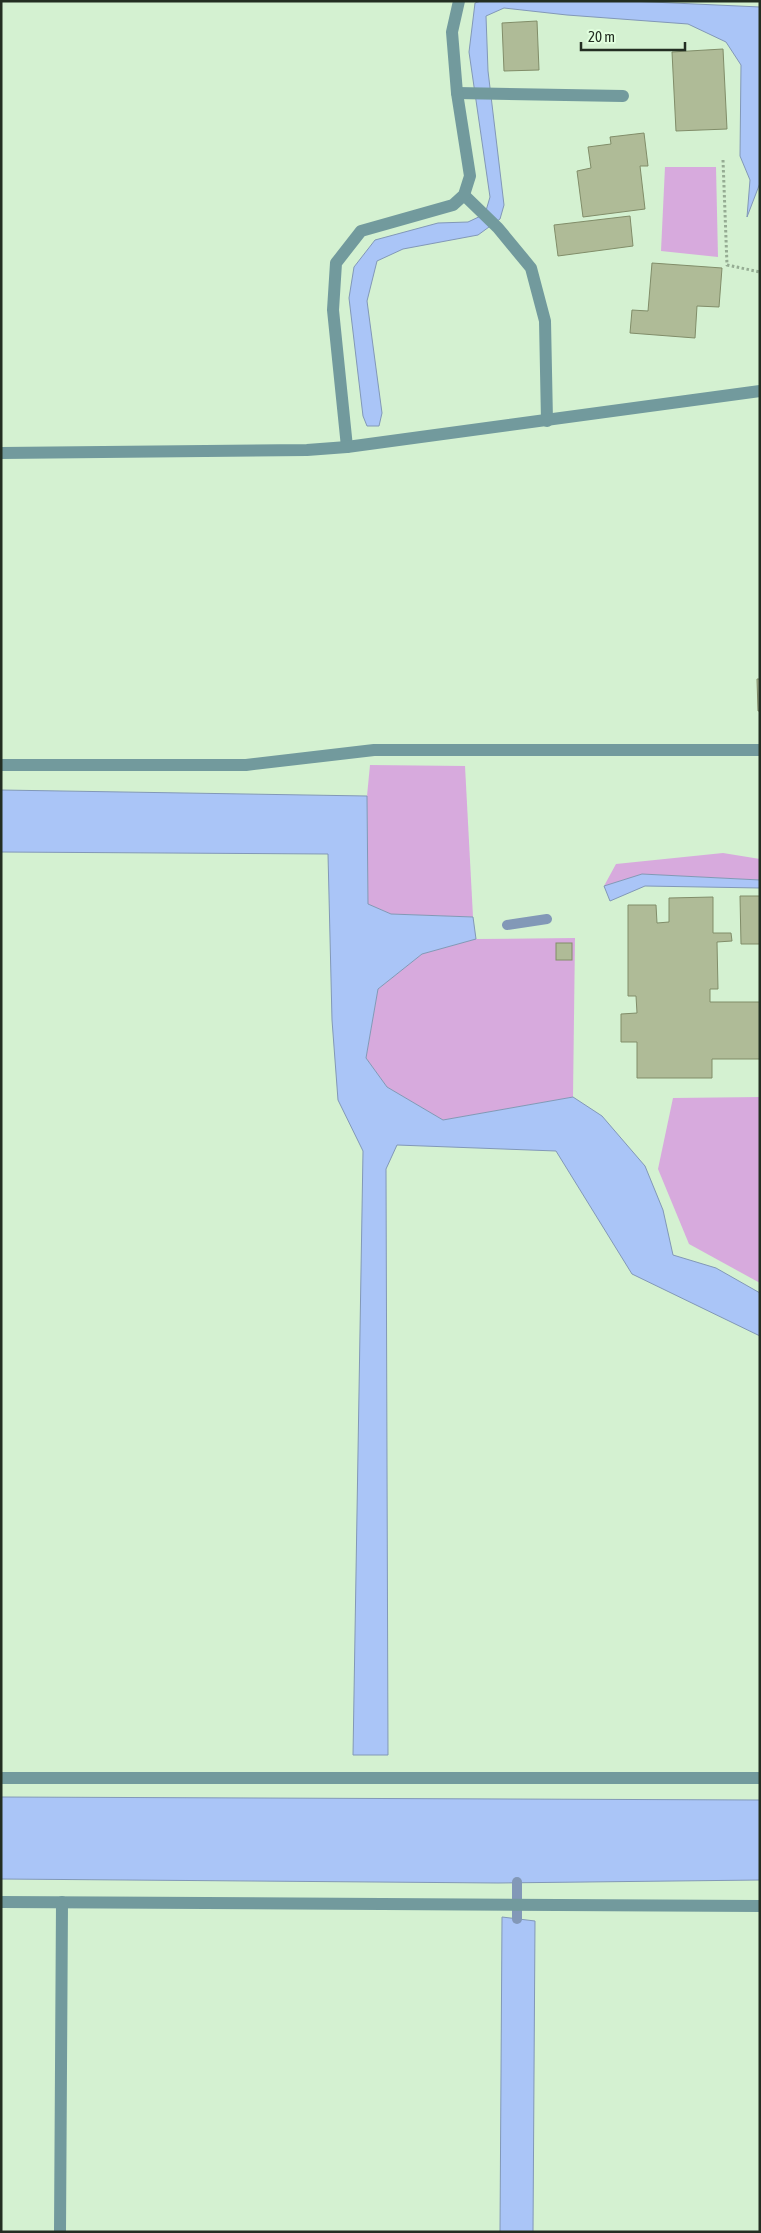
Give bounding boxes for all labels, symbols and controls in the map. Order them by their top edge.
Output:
scale bar [581,20,685,52]
text: 20 m [588,28,615,45]

